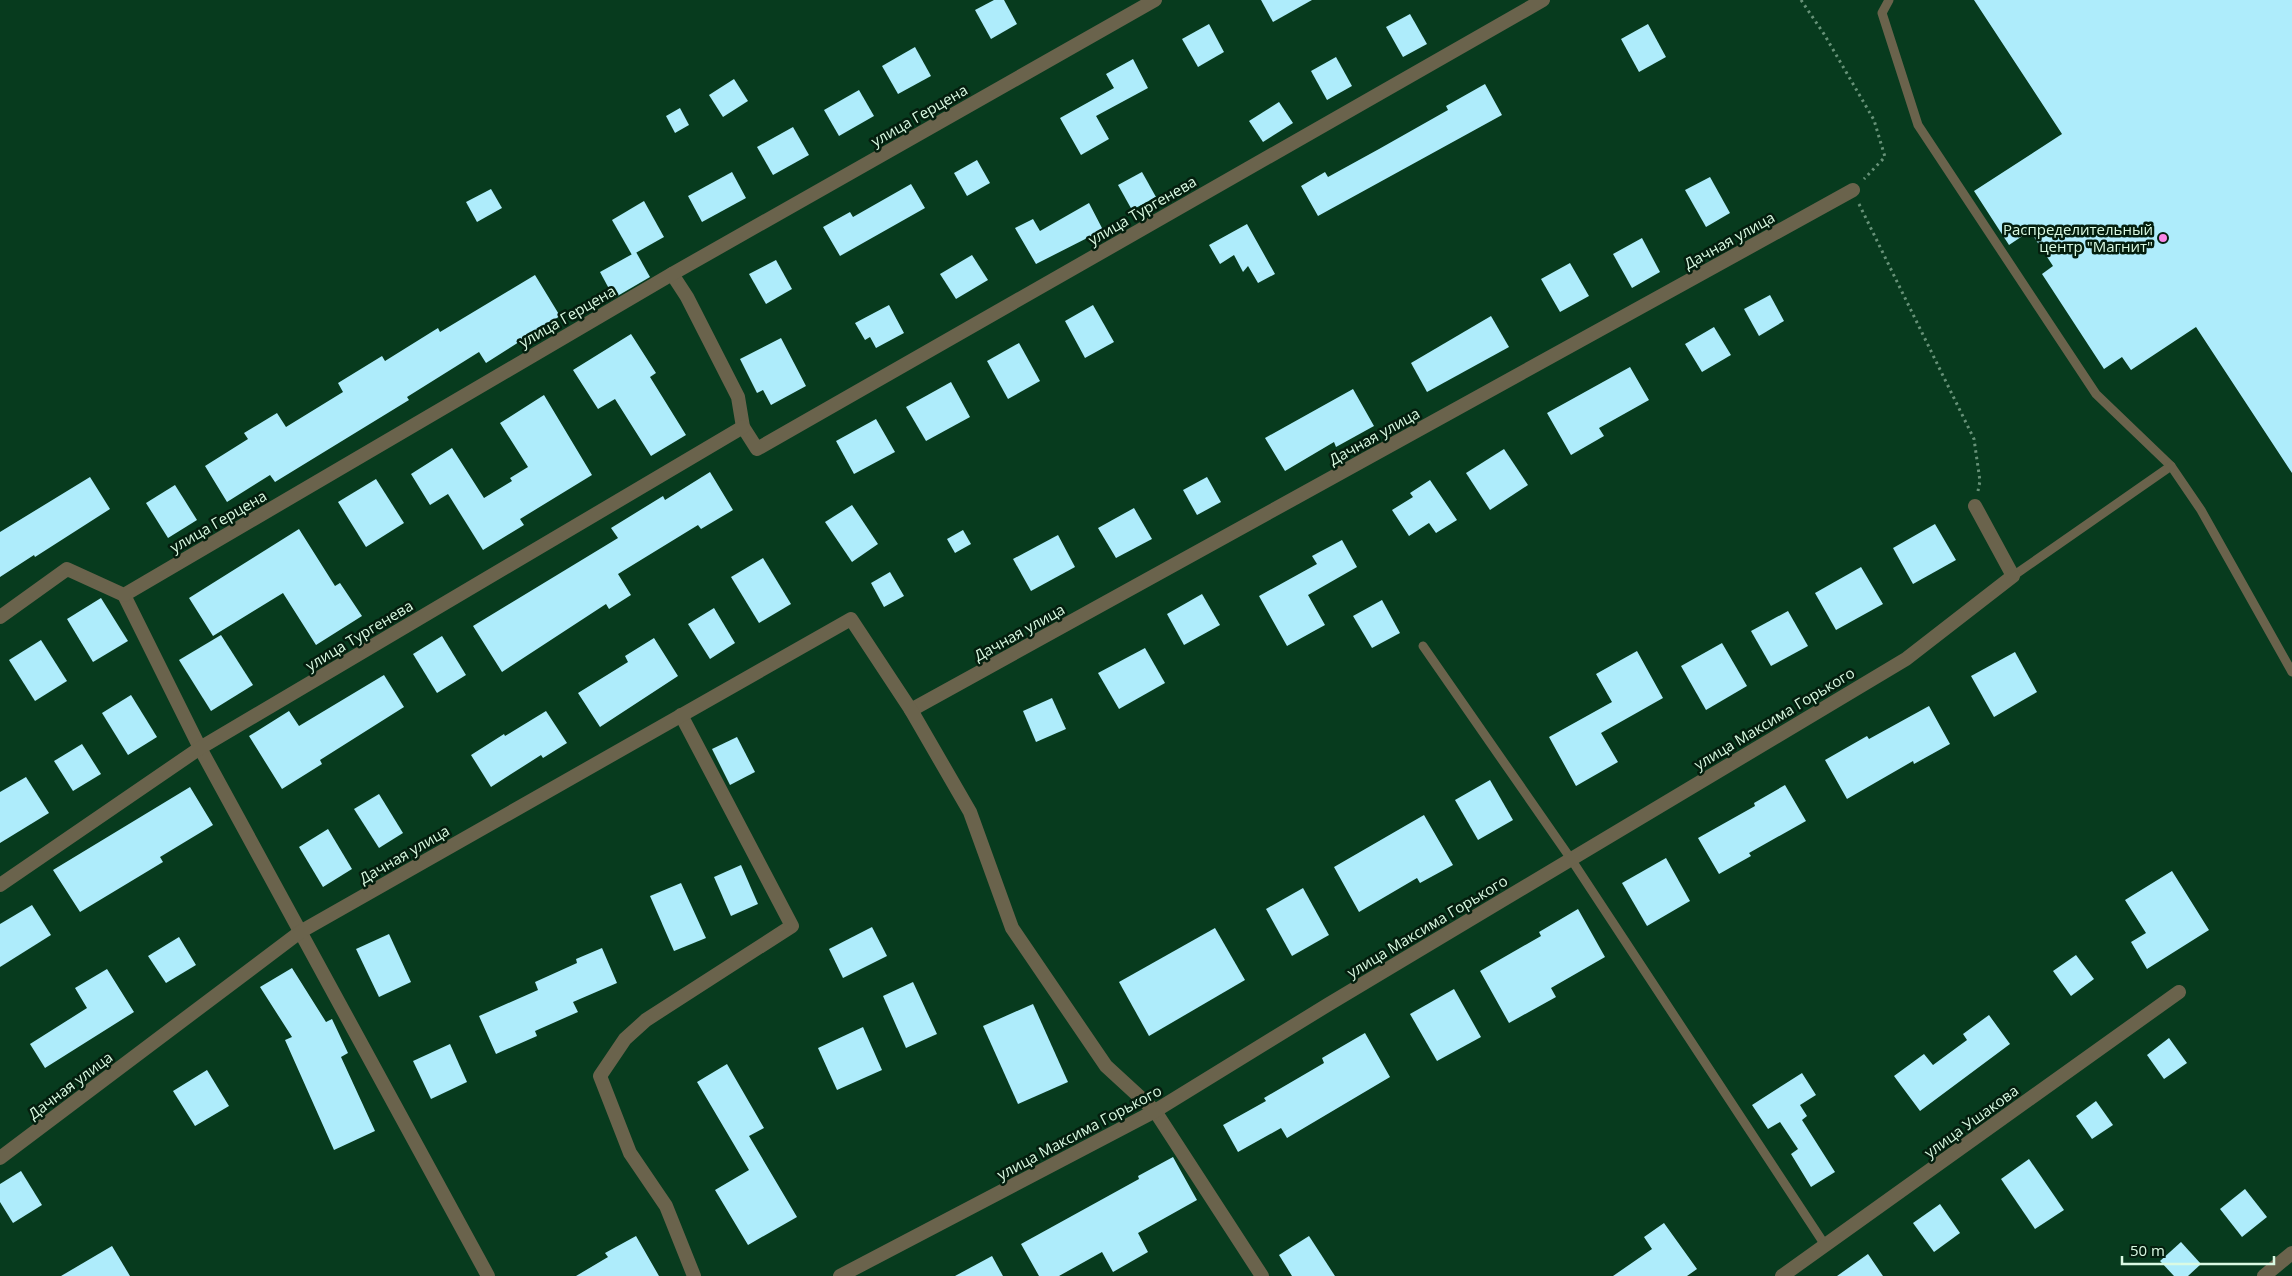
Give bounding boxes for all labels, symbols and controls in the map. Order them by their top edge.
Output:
street label: улица Герцена [867,79,971,151]
street label: улица Тургенева [1084,171,1200,249]
street label: Дачная улица [1680,207,1778,273]
place label: Распределительный центр "Магнит" [2003,219,2153,256]
marker: Распределительный центр "Магнит" [2157,232,2169,244]
street label: улица Герцена [515,280,619,352]
street label: Дачная улица [1325,403,1423,469]
street label: улица Герцена [166,485,270,557]
street label: улица Тургенева [302,595,416,675]
street label: Дачная улица [970,599,1068,665]
street label: улица Максима Горького [1690,662,1858,774]
street label: Дачная улица [355,820,453,888]
street label: улица Максима Горького [1343,870,1511,982]
street label: Дачная улица [24,1047,116,1123]
street label: улица Максима Горького [993,1080,1165,1184]
street label: улица Ушакова [1920,1080,2022,1162]
scale bar [2122,1234,2274,1266]
text: 50 m [2130,1240,2165,1260]

